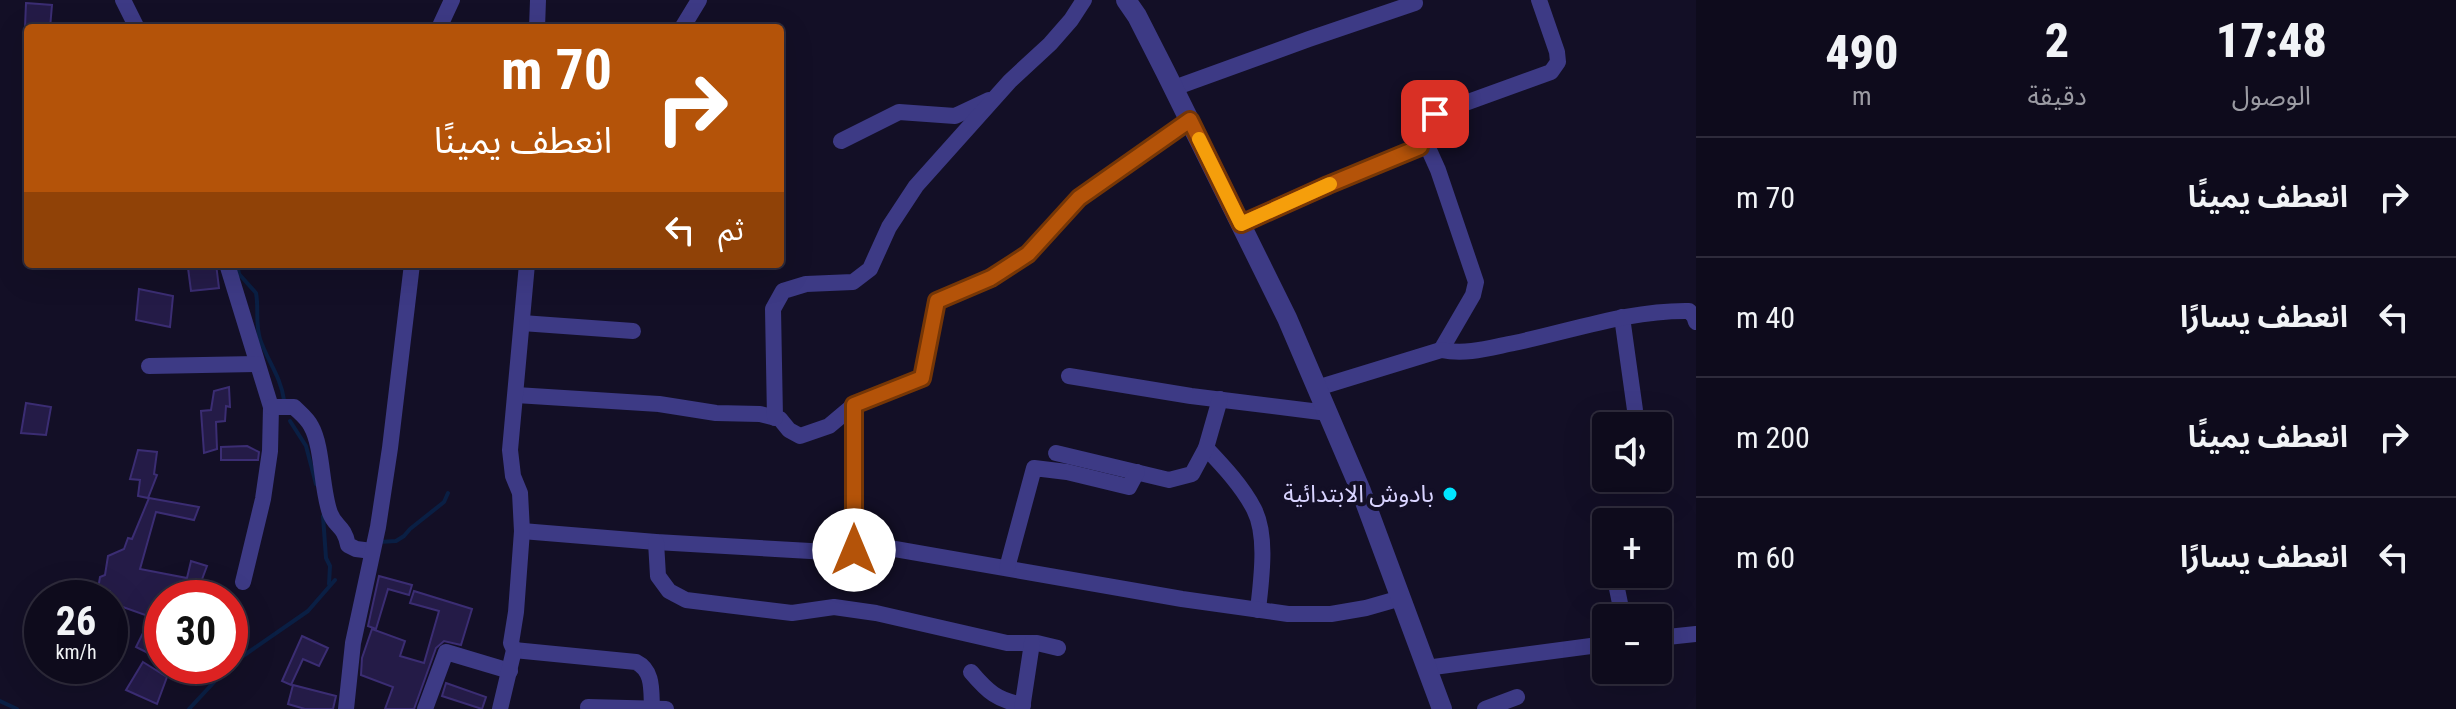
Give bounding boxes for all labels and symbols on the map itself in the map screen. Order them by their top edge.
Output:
pin [1401,80,1469,148]
place label: بادوش الابتدائية [1283,480,1434,508]
marker: بادوش الابتدائية [1441,485,1459,503]
position arrow [812,508,896,592]
speed limit sign: 30 [144,580,248,684]

